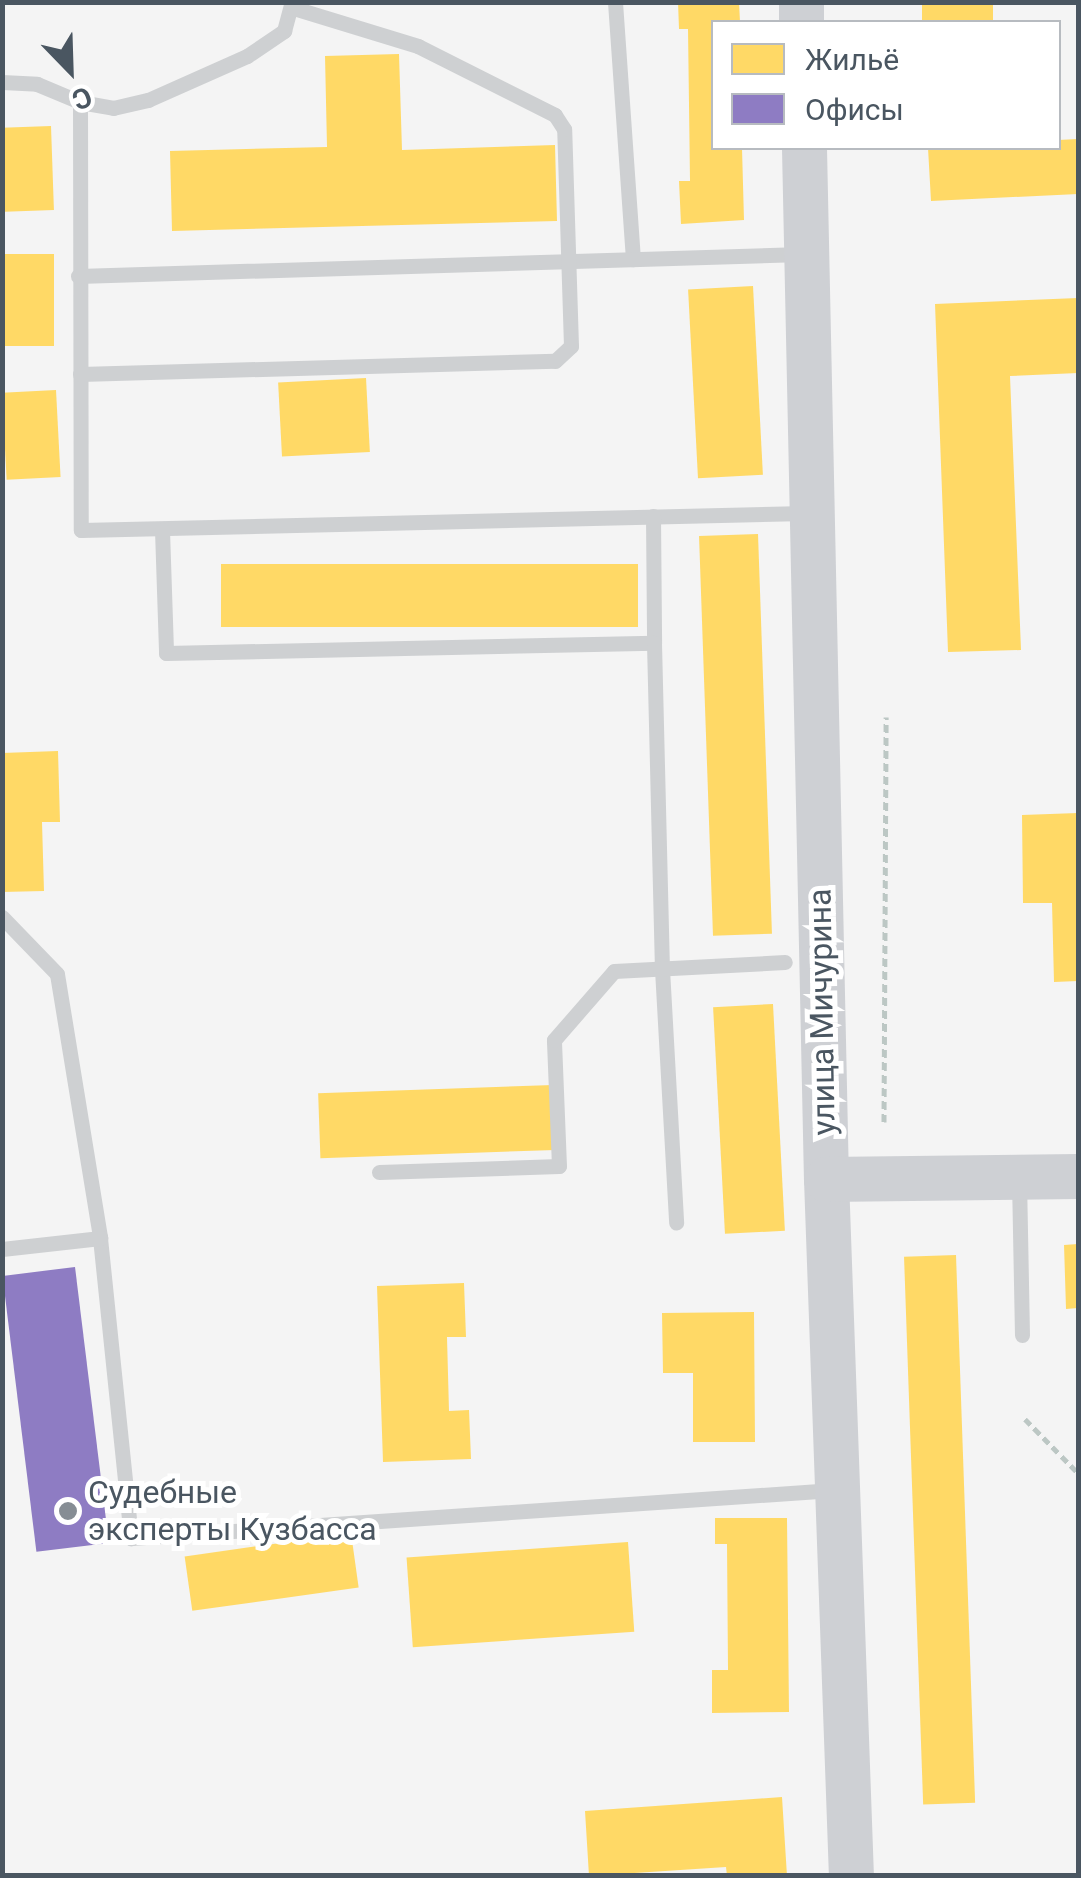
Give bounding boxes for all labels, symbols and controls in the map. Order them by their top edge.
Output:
north arrow [20,20,120,120]
legend [711,20,1061,150]
text: Жильё [805,42,899,77]
text: С [67,79,97,117]
text: Офисы [805,92,904,127]
street label: улица Мичурина [801,888,843,1136]
place label: Судебные эксперты Кузбасса [88,1474,377,1549]
marker: Судебные эксперты Кузбасса [57,1500,79,1522]

